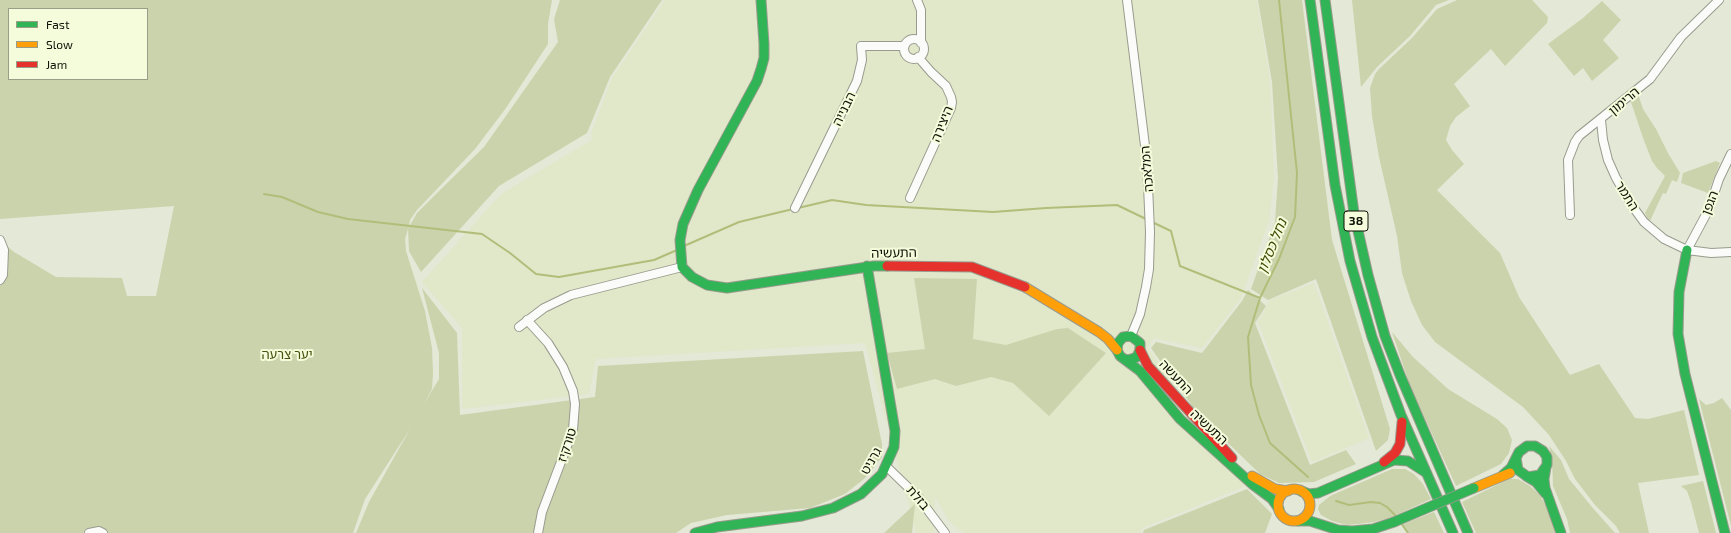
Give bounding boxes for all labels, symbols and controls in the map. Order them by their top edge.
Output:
legend [8,8,148,80]
text: Fast [46,17,69,31]
text: Slow [46,37,73,51]
text: Jam [46,57,67,71]
street label: הרימון [1605,84,1643,118]
street label: הבנייה [829,89,859,129]
street label: היצירה [928,104,956,144]
street label: המלאכה [1137,145,1157,193]
street label: התמר [1612,178,1642,214]
street label: הגפן [1698,189,1722,217]
road number: 38 [1344,211,1368,231]
water label: נחל כסלון [1254,216,1290,276]
street label: התעשיה [871,245,917,261]
park label: יער צרעה [261,347,313,363]
street label: התעשה [1156,356,1196,398]
street label: התעשיה [1187,406,1231,448]
street label: טורקיז [554,426,580,464]
street label: גרניט [857,445,885,477]
street label: בזלת [903,483,933,513]

